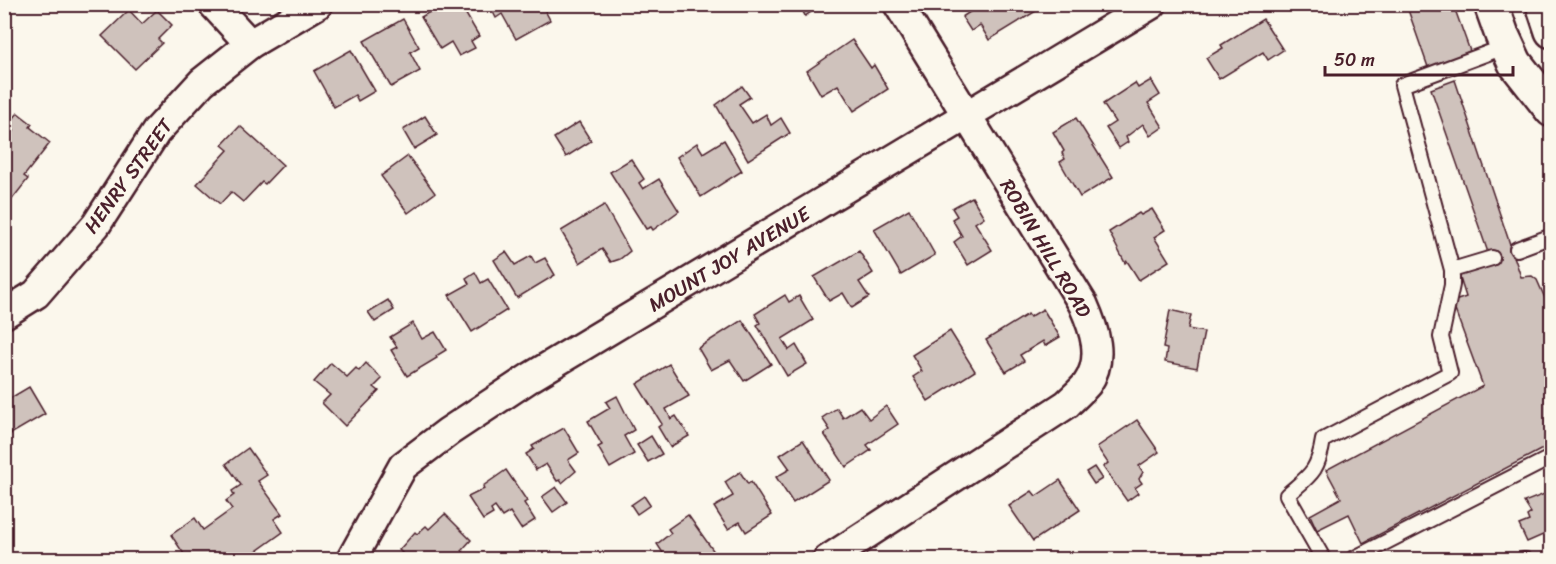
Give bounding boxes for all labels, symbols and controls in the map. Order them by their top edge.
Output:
scale bar [1325,39,1512,77]
text: 50 m [1334,44,1375,76]
street label: HENRY STREET [75,110,183,241]
street label: ROBIN HILL ROAD [990,172,1101,325]
street label: MOUNT JOY AVENUE [641,196,819,322]

